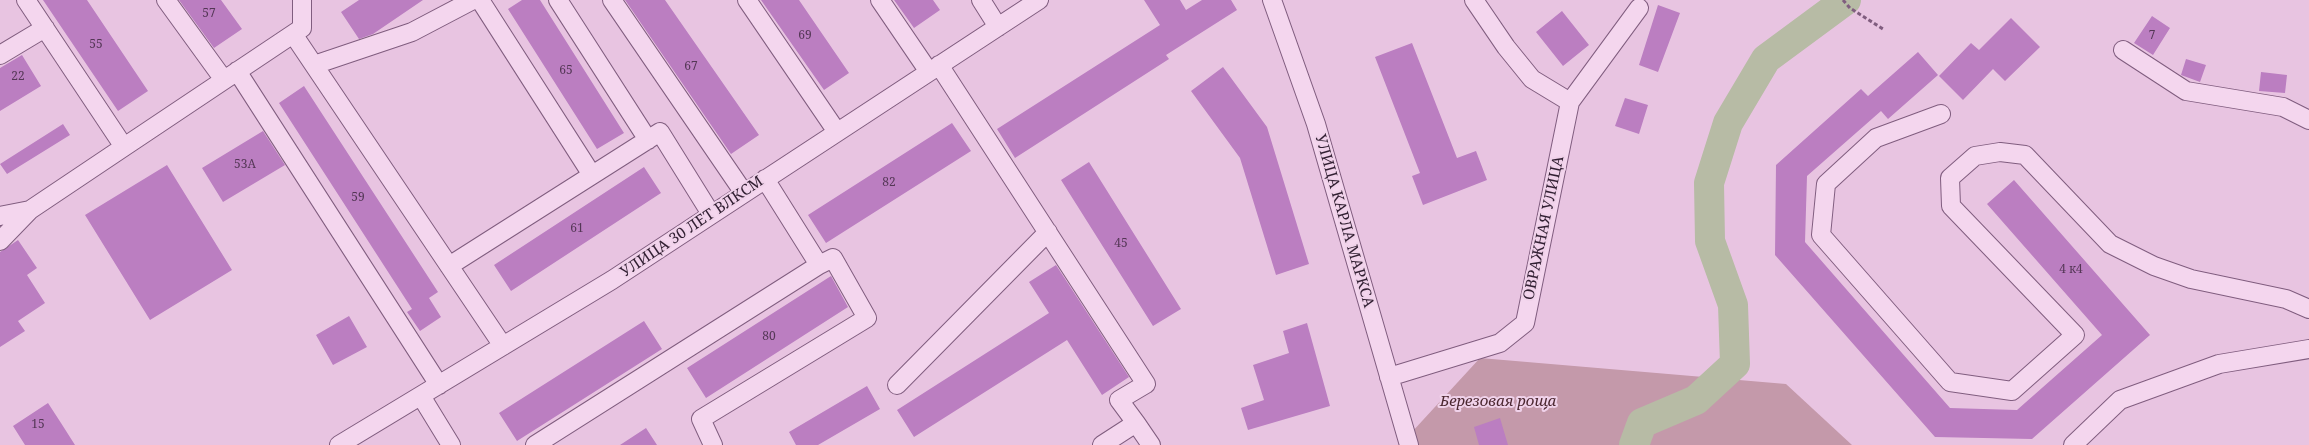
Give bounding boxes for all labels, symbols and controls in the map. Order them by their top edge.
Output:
house number: 57 [202,7,216,21]
house number: 69 [798,29,812,43]
house number: 7 [2149,29,2155,43]
house number: 55 [89,38,103,52]
house number: 67 [684,60,698,74]
house number: 65 [559,64,573,78]
house number: 22 [11,70,25,84]
street label: УЛИЦА КАРЛА МАРКСА [1311,132,1377,310]
street label: ОВРАЖНАЯ УЛИЦА [1520,154,1568,302]
house number: 53А [234,158,256,172]
street label: УЛИЦА 30 ЛЕТ ВЛКСМ [617,172,767,282]
house number: 82 [882,176,896,190]
house number: 59 [351,191,365,205]
house number: 61 [570,222,584,236]
house number: 45 [1114,237,1128,251]
house number: 4 к4 [2059,263,2083,277]
house number: 80 [762,330,776,344]
park label: Березовая роща [1440,393,1556,411]
house number: 15 [31,418,45,432]

